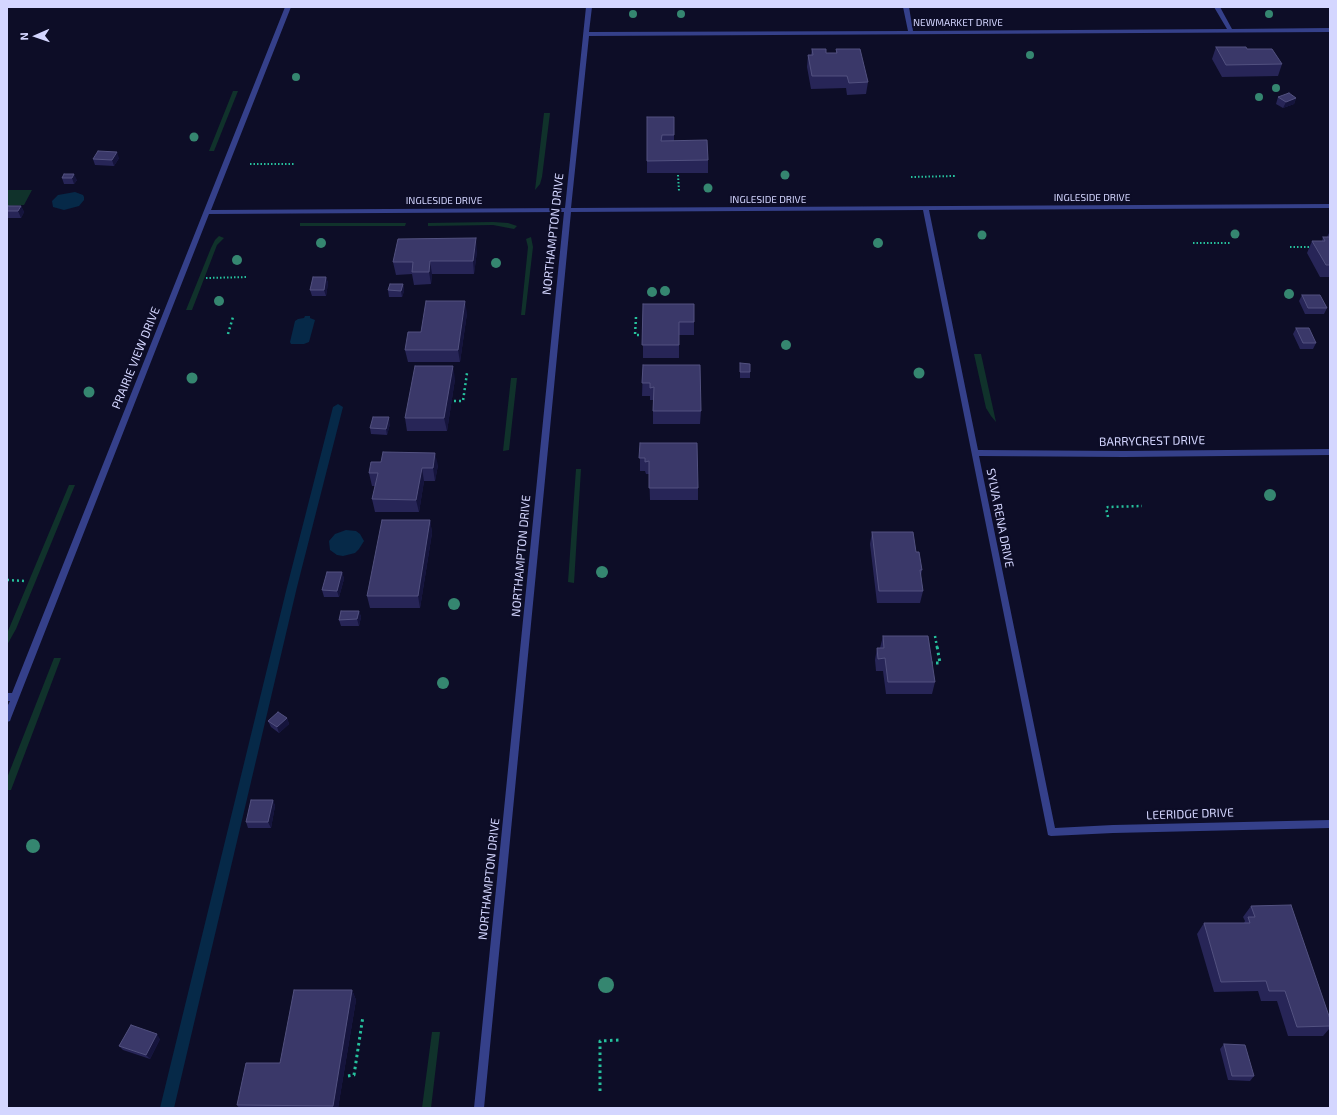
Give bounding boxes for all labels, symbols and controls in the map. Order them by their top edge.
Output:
north arrow [16,16,56,56]
street label: NEWMARKET DRIVE [913,17,1003,29]
text: N [17,32,30,41]
street label: NORTHAMPTON DRIVE [539,172,567,296]
street label: INGLESIDE DRIVE [1054,192,1130,204]
street label: INGLESIDE DRIVE [730,194,806,206]
street label: INGLESIDE DRIVE [406,195,482,207]
street label: PRAIRIE VIEW DRIVE [109,305,163,411]
street label: BARRYCREST DRIVE [1099,433,1205,449]
street label: SYLVA RENA DRIVE [983,467,1017,569]
street label: NORTHAMPTON DRIVE [508,494,534,618]
street label: LEERIDGE DRIVE [1146,805,1234,823]
street label: NORTHAMPTON DRIVE [475,817,503,941]

